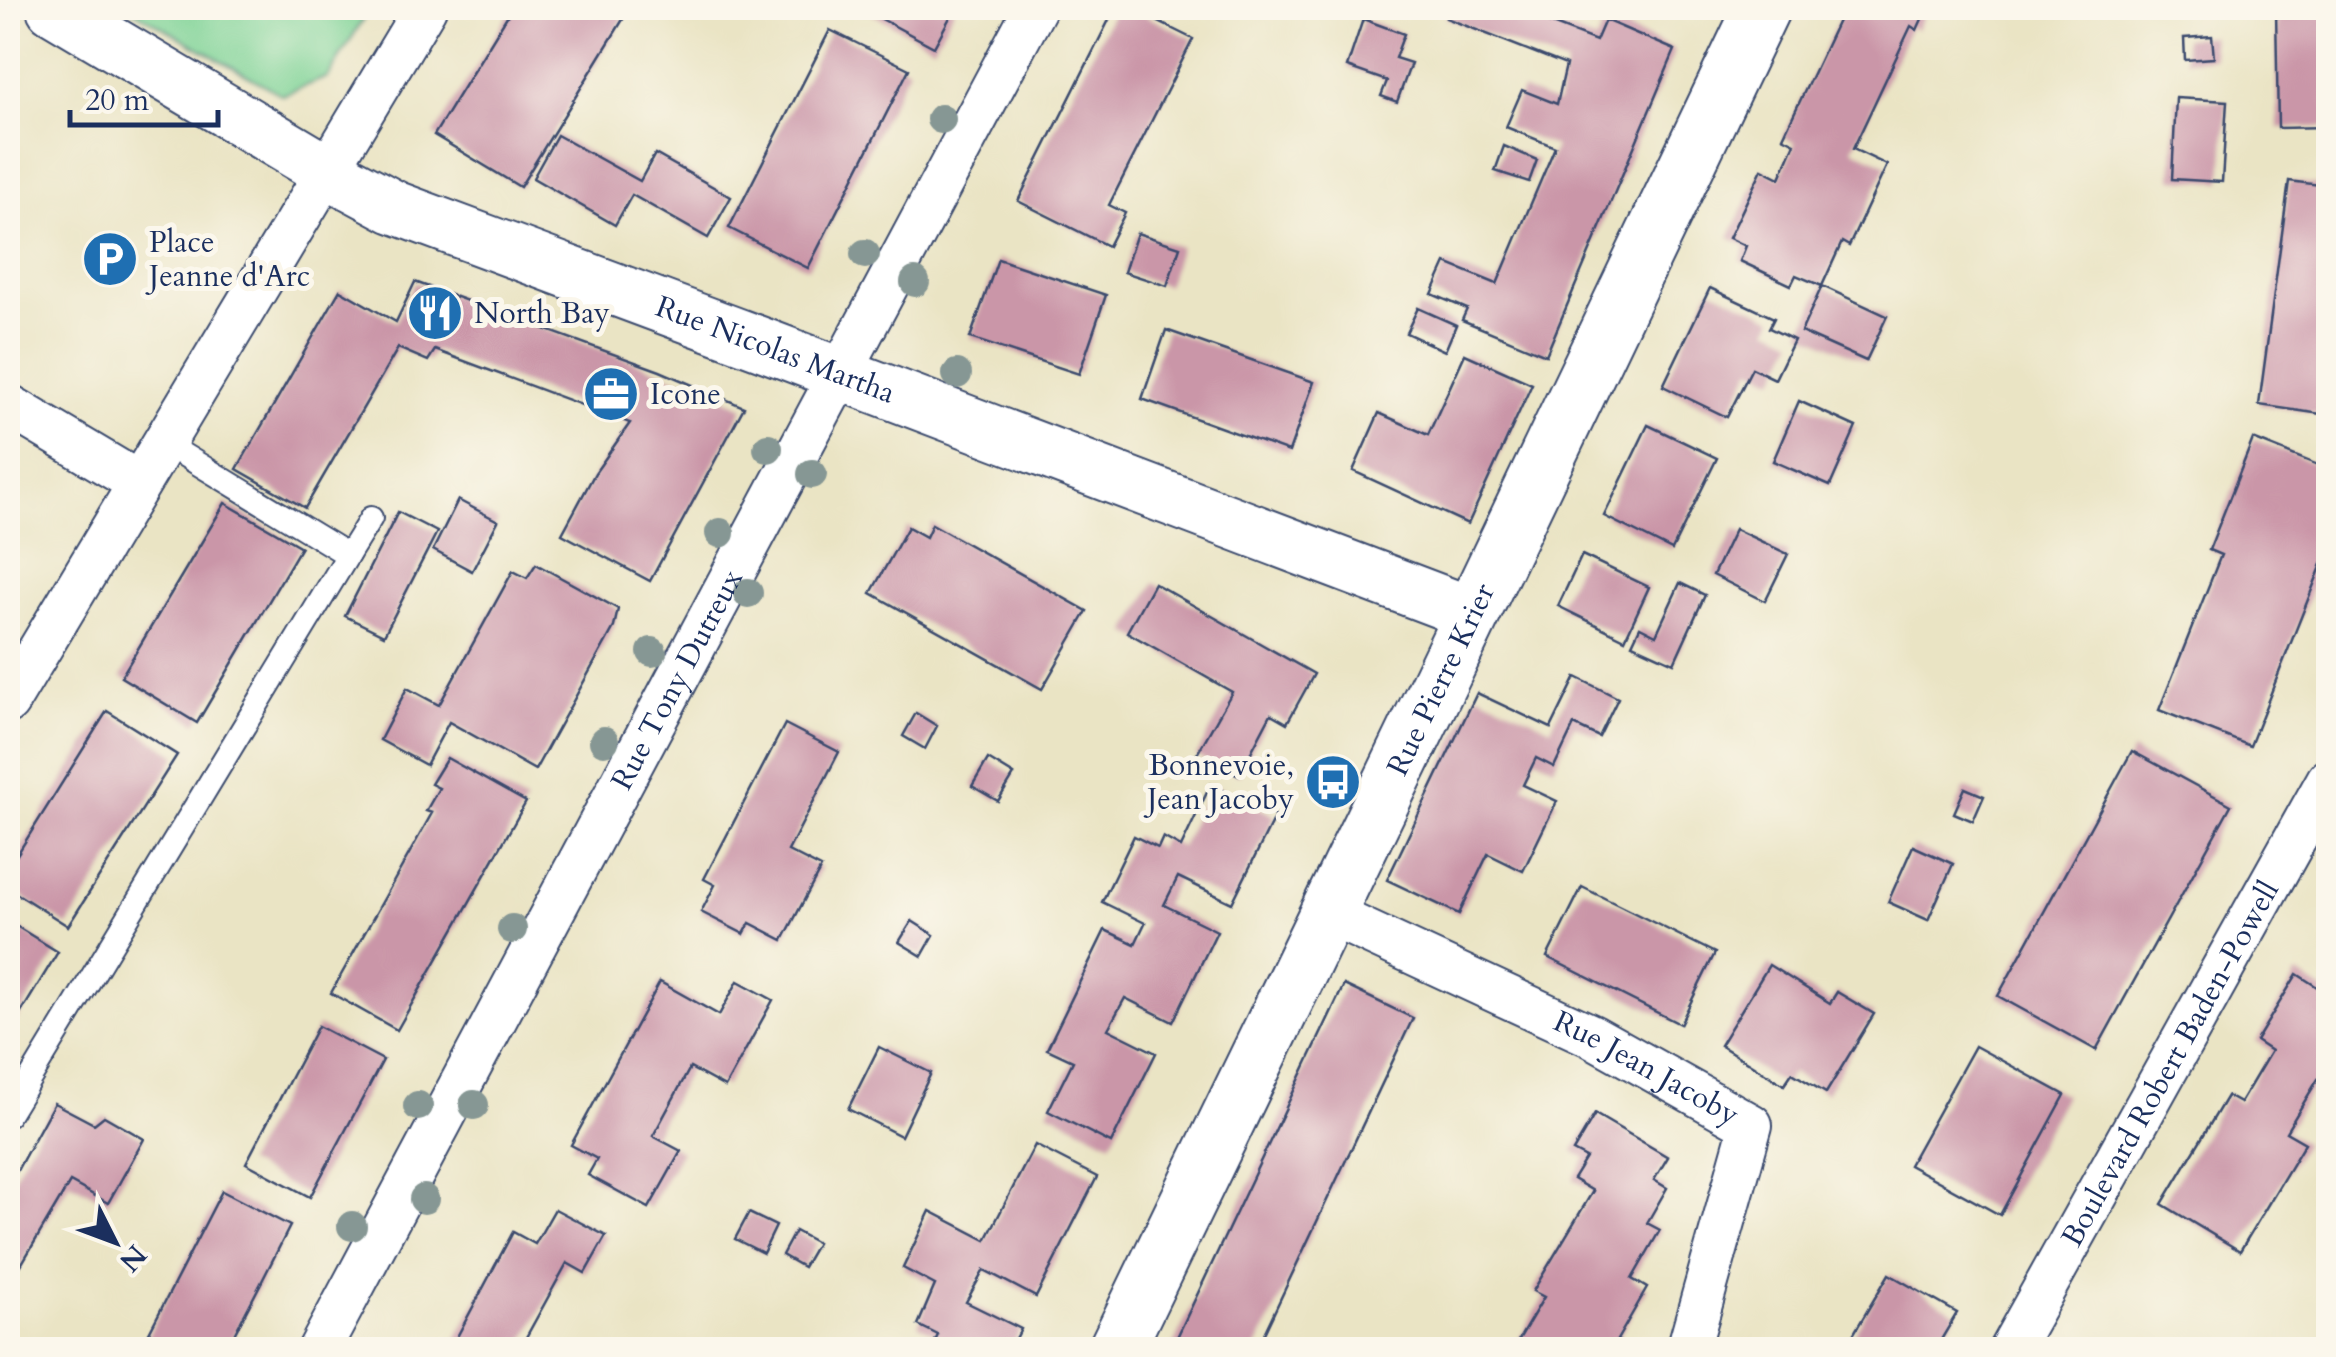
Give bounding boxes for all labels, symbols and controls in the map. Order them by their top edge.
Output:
scale bar [70,65,218,127]
text: 20 m [85,80,150,121]
place label: Place Jeanne d'Arc [145,222,310,297]
parking icon: Place Jeanne d'Arc [80,229,140,289]
restaurant icon: North Bay [405,283,465,343]
street label: Rue Nicolas Martha [650,286,901,414]
place label: North Bay [474,293,610,334]
office icon: Icone [581,364,641,424]
place label: Icone [650,374,721,415]
street label: Rue Tony Dutreux [602,562,753,797]
street label: Rue Pierre Krier [1377,577,1505,783]
place label: Bonnevoie, Jean Jacoby [1143,745,1294,820]
bus stop icon: Bonnevoie, Jean Jacoby [1303,752,1363,812]
street label: Boulevard Robert Baden-Powell [2052,873,2289,1254]
street label: Rue Jean Jacoby [1547,1001,1747,1135]
north arrow [65,1192,165,1292]
text: N [111,1236,155,1280]

